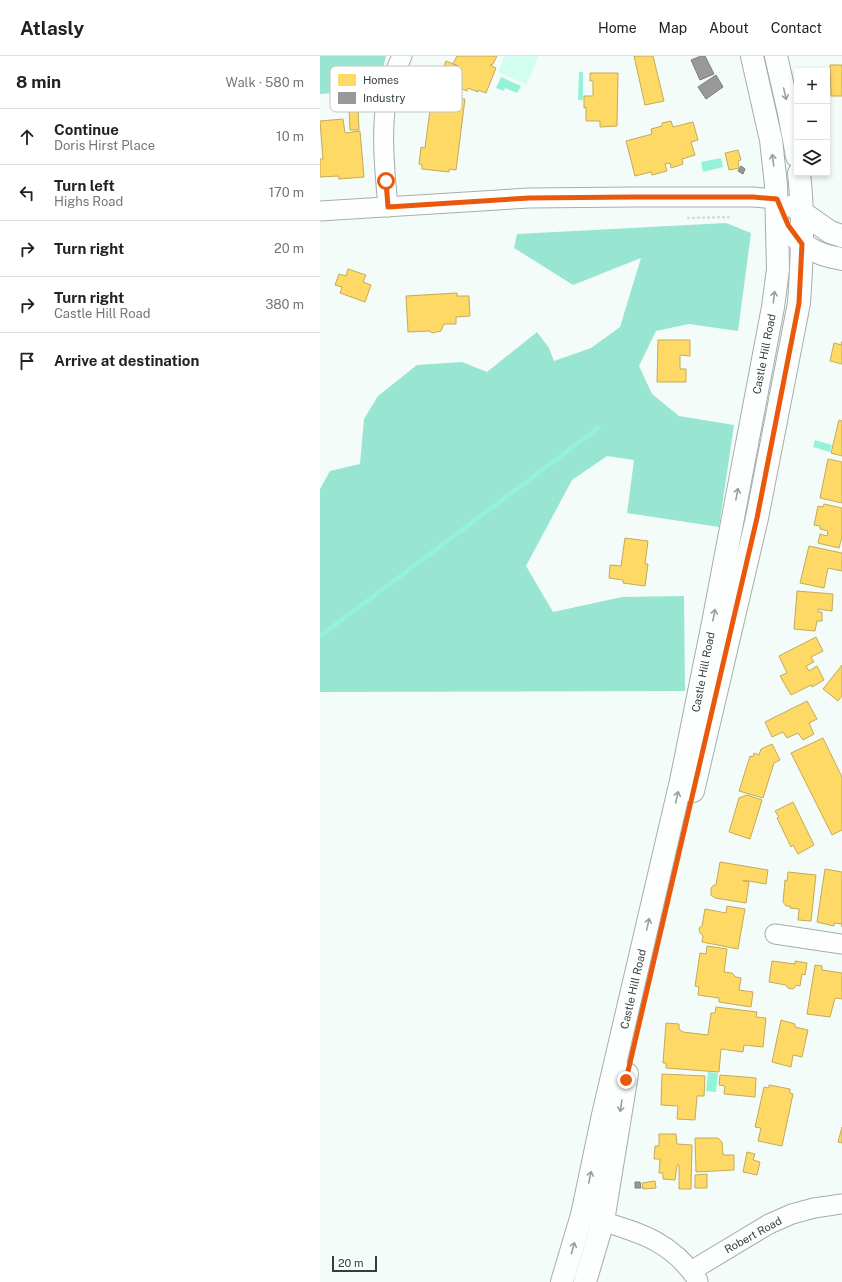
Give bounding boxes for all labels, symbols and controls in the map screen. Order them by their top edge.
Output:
text: Atlasly [20,17,84,39]
text: Home [598,20,637,36]
text: Map [659,20,687,36]
text: About [709,20,749,36]
text: Contact [771,20,822,36]
legend [330,66,462,112]
map controls [794,68,830,176]
button: + [794,68,830,104]
text: 8 min [16,72,61,92]
text: Homes [363,74,399,86]
text: Walk · 580 m [226,75,304,90]
one-way arrow [782,87,789,100]
text: Industry [363,92,406,104]
button: − [794,104,830,140]
text: Continue [54,121,119,138]
icon: ahead [16,126,38,148]
text: 10 m [276,129,304,144]
text: Doris Hirst Place [54,138,155,153]
button: layers [794,140,830,176]
one-way arrow [769,154,777,167]
route start [377,172,395,190]
text: Turn left [54,177,115,194]
icon: left [16,182,38,204]
text: 170 m [269,185,304,200]
text: Highs Road [54,194,123,209]
icon: right [16,238,38,260]
text: Turn right [54,240,124,257]
text: 20 m [274,241,304,256]
text: Turn right [54,289,124,306]
one-way arrow [771,291,778,304]
icon: right [16,294,38,316]
text: 380 m [265,297,304,312]
text: Castle Hill Road [54,306,150,321]
street label: Castle Hill Road [750,313,778,395]
icon: arrive [16,350,38,372]
text: Arrive at destination [54,352,199,369]
one-way arrow [734,487,742,500]
one-way arrow [710,609,718,622]
street label: Castle Hill Road [689,631,717,713]
one-way arrow [673,791,681,804]
one-way arrow [644,918,652,931]
street label: Castle Hill Road [618,948,648,1030]
route end [617,1071,635,1089]
one-way arrow [617,1100,625,1113]
one-way arrow [587,1170,595,1183]
street label: Robert Road [722,1214,784,1256]
one-way arrow [570,1242,577,1255]
scale bar [332,1254,377,1273]
text: 20 m [338,1257,363,1269]

